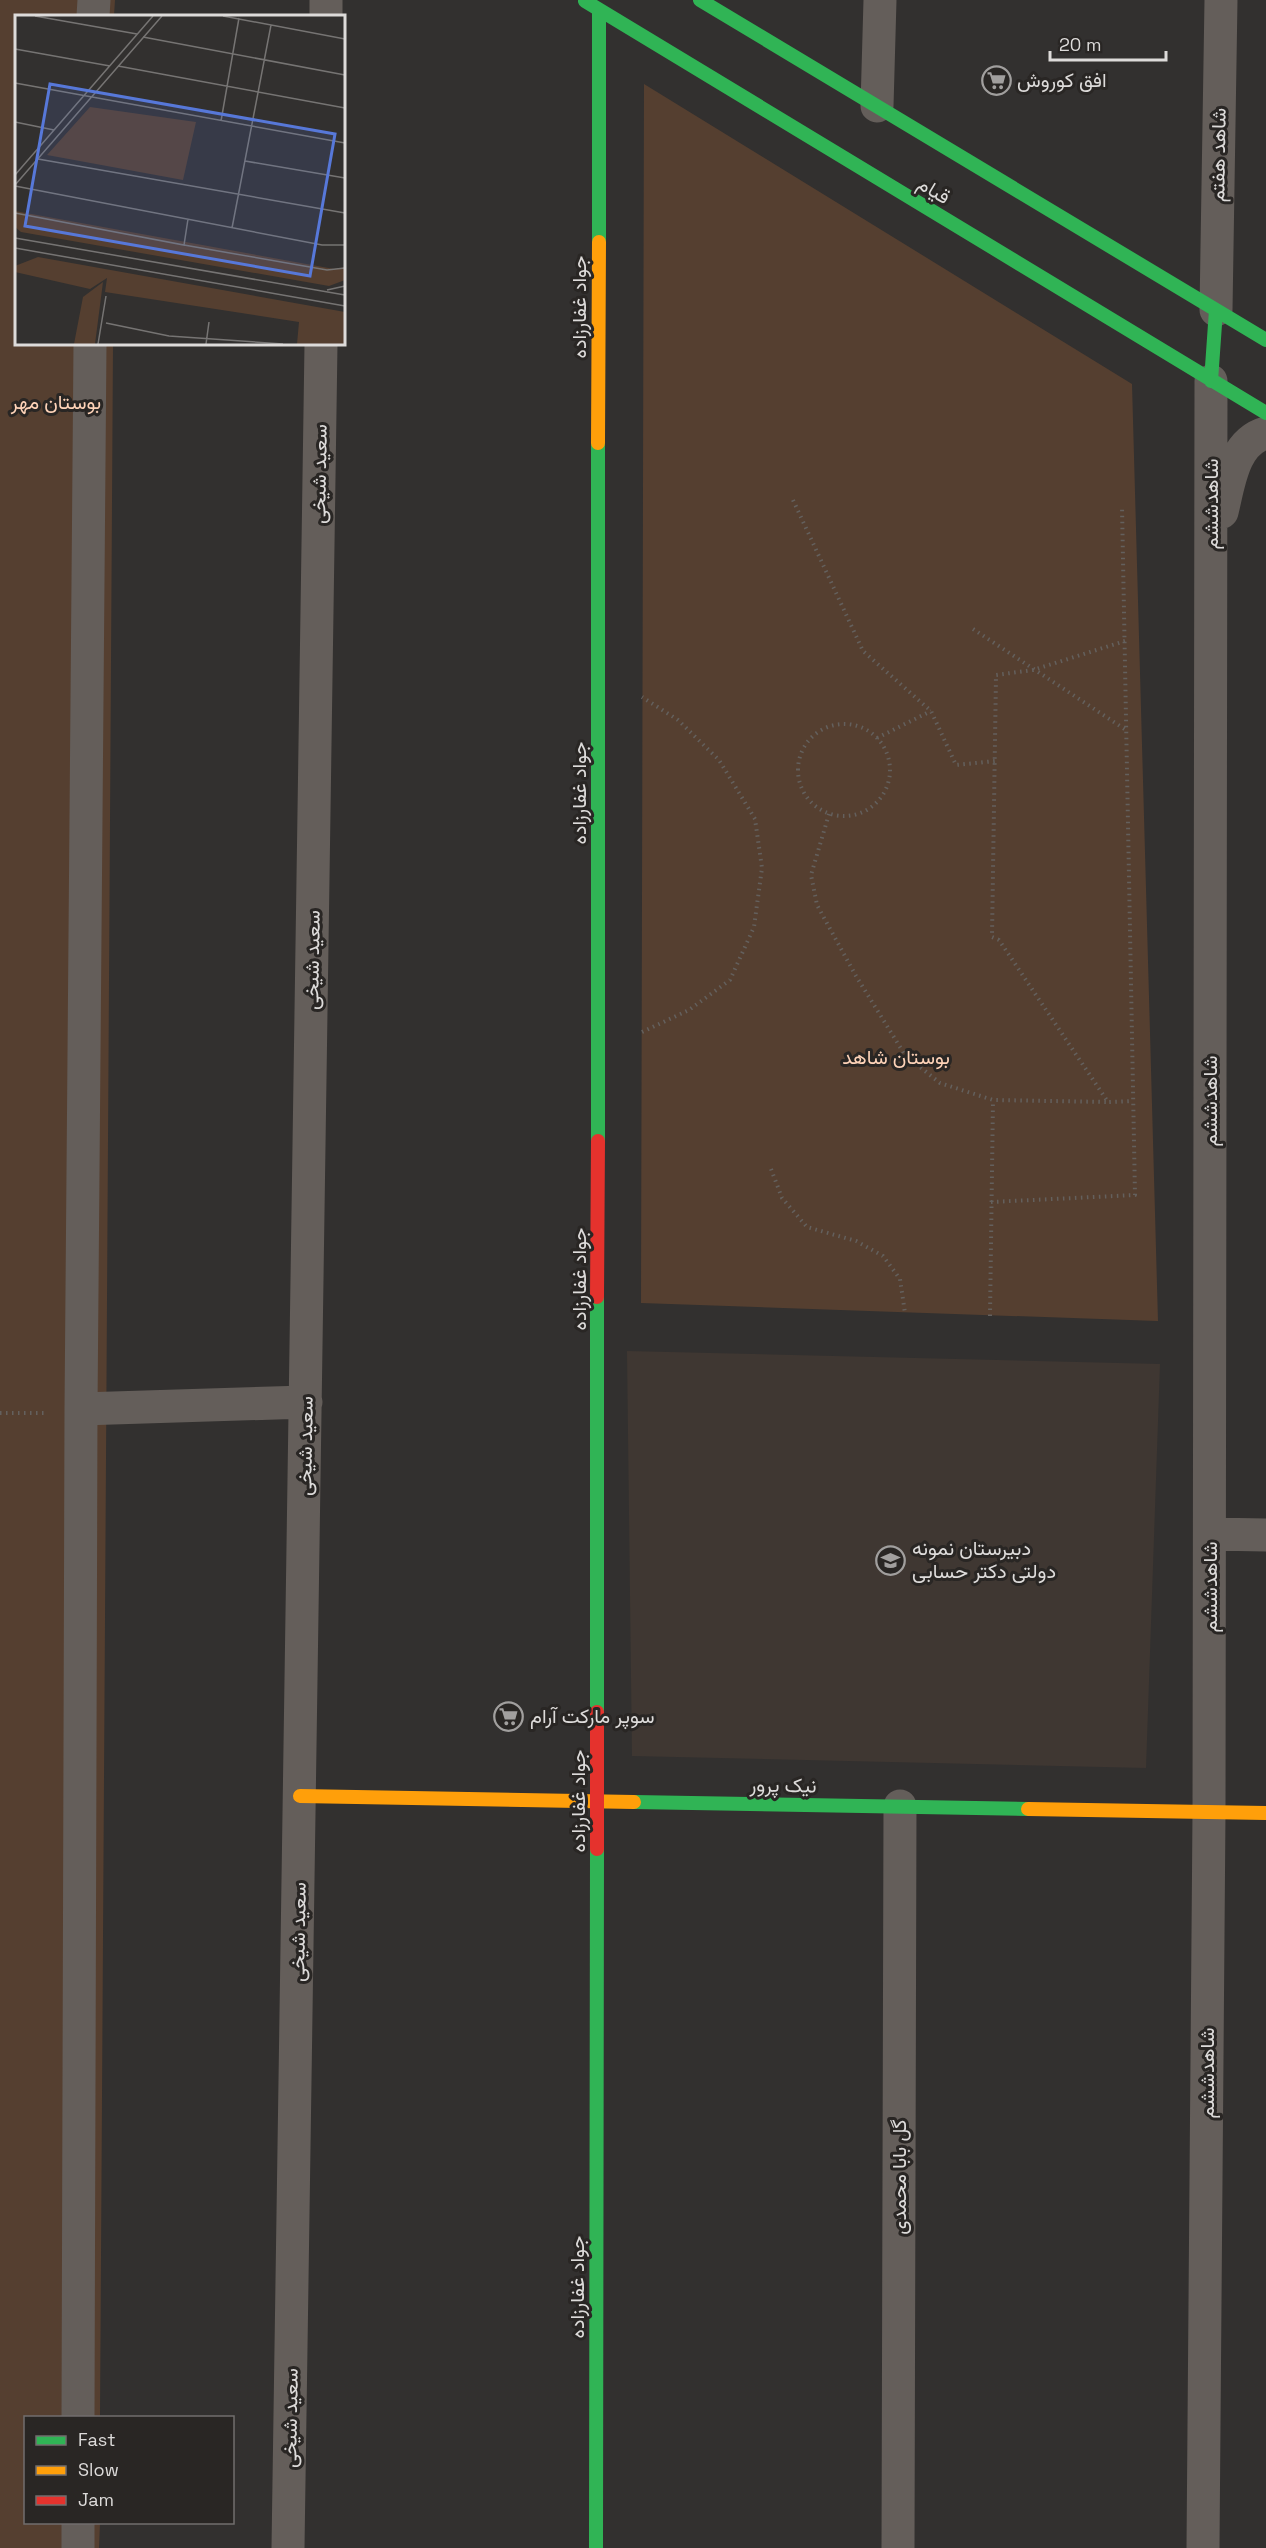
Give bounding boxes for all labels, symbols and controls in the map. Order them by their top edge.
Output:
inset map [15,15,345,345]
scale bar [1050,24,1166,62]
text: 20 m [1059,33,1102,56]
supermarket icon: افق کوروش [980,64,1012,96]
place label: افق کوروش [1017,67,1107,93]
street label: شاهد هفتم [1204,108,1232,202]
street label: قیام [913,170,955,210]
street label: جواد غفارزاده [566,256,592,358]
park label: بوستان مهر [10,389,101,415]
street label: سعید شیخی [305,424,333,524]
street label: شاهدششم [1198,459,1224,549]
street label: جواد غفارزاده [566,742,592,844]
street label: سعید شیخی [298,910,326,1010]
park label: بوستان شاهد [842,1044,950,1070]
street label: شاهدششم [1197,1056,1223,1146]
street label: جواد غفارزاده [566,1228,592,1330]
street label: سعید شیخی [291,1396,319,1496]
place label: دبیرستان نمونه دولتی دکتر حسابی [912,1535,1056,1584]
street label: شاهدششم [1197,1542,1223,1632]
school or university icon: دبیرستان نمونه دولتی دکتر حسابی [875,1544,907,1576]
supermarket icon: سوپر مارکت آرام [493,1700,525,1732]
place label: سوپر مارکت آرام [530,1703,655,1730]
street label: جواد غفارزاده [565,1750,591,1852]
street label: نیک پرور [748,1771,817,1800]
street label: سعید شیخی [284,1882,312,1982]
street label: شاهدششم [1194,2028,1220,2118]
street label: گل بابا محمدی [886,2119,912,2235]
street label: جواد غفارزاده [564,2236,590,2338]
street label: سعید شیخی [276,2368,304,2468]
legend [24,2416,234,2524]
text: Fast [78,2428,115,2451]
text: Slow [78,2458,119,2481]
text: Jam [78,2488,114,2511]

